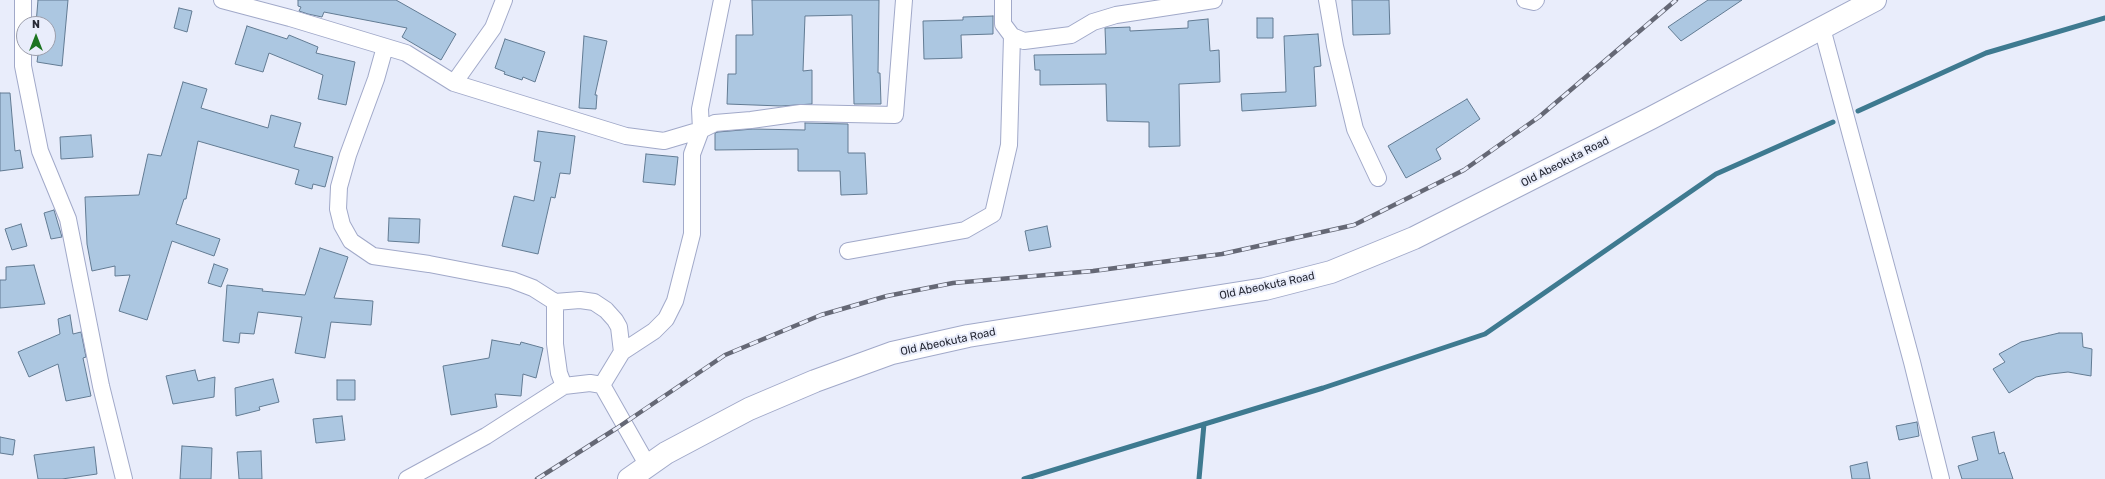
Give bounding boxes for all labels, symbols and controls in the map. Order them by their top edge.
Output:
north arrow [16,16,56,56]
text: N [32,18,40,31]
street label: Old Abeokuta Road [1519,134,1611,190]
street label: Old Abeokuta Road [1218,269,1316,303]
street label: Old Abeokuta Road [899,325,997,359]

